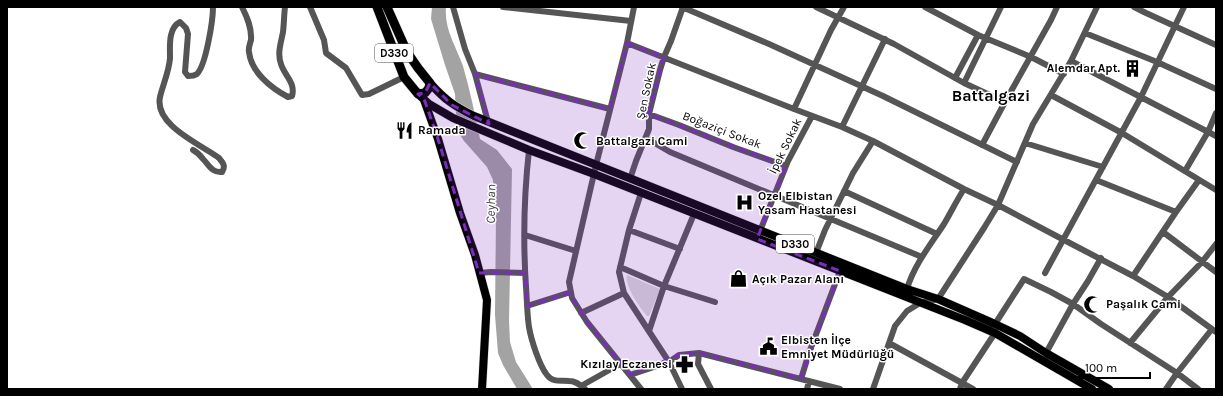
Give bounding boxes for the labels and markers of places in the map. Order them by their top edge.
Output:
building icon: Alemdar Apt. [1123,58,1143,78]
place label: Alemdar Apt. [1047,61,1120,75]
restaurant icon: Ramada [395,120,415,140]
place label: Ramada [418,123,466,137]
mosque icon: Battalgazi Cami [573,131,593,151]
place label: Battalgazi Cami [596,134,688,148]
place label: Ozel Elbistan Yasam Hastanesi [758,189,857,217]
hospital icon: Ozel Elbistan Yasam Hastanesi [735,193,755,213]
shop icon: Açık Pazar Alanı [729,269,749,289]
place label: Açık Pazar Alanı [752,272,844,286]
mosque icon: Paşalık Cami [1083,294,1103,314]
place label: Paşalık Cami [1106,297,1181,311]
place label: Elbisten İlçe Emniyet Müdürlüğü [781,333,894,361]
public building icon: Elbisten İlçe Emniyet Müdürlüğü [758,337,778,357]
pharmacy icon: Kızılay Eczanesi [675,354,695,374]
place label: Kızılay Eczanesi [580,357,672,371]

